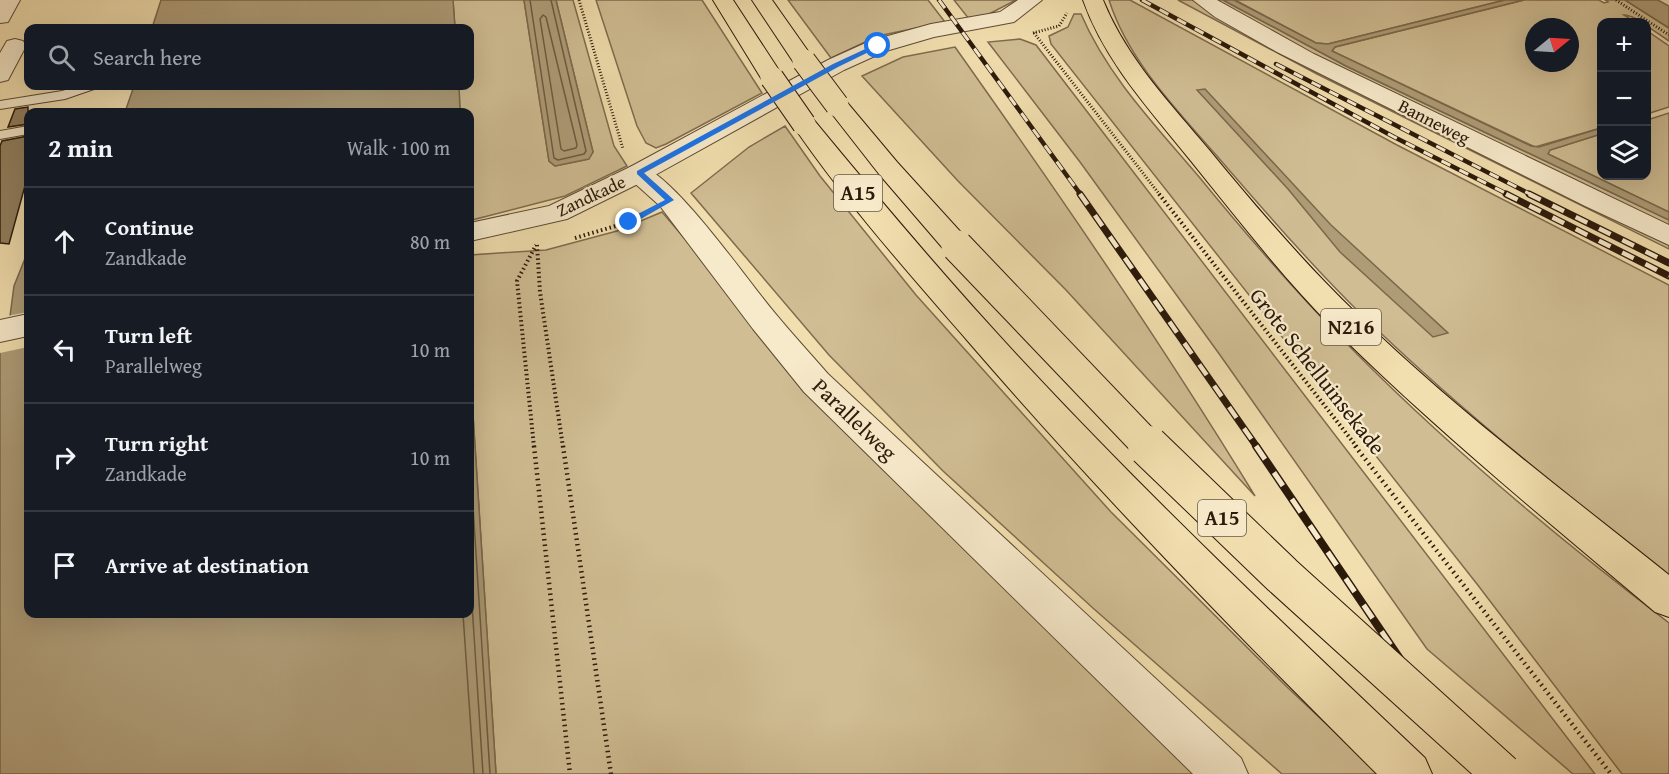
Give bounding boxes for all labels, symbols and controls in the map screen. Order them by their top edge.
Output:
north arrow [1525,18,1579,72]
map controls [1597,18,1651,180]
button: + [1597,18,1651,72]
search box [24,24,474,90]
route start [864,32,890,58]
icon: search [45,41,78,74]
text: Search here [93,41,202,73]
button: − [1597,72,1651,126]
street label: Banneweg [1394,92,1475,151]
button: layers [1597,126,1651,180]
text: 2 min [48,128,113,167]
text: Walk · 100 m [347,133,450,162]
street label: Zandkade [552,168,630,223]
road number: A15 [834,175,882,211]
route end [615,208,641,234]
text: Continue [105,211,194,243]
icon: ahead [48,225,81,258]
text: 80 m [410,227,450,256]
text: Zandkade [105,243,187,272]
street label: Grote Schelluinsekade [1243,281,1393,461]
road number: N216 [1321,309,1381,345]
text: Turn left [105,319,192,351]
icon: left [48,333,81,366]
text: 10 m [410,335,450,364]
text: Parallelweg [105,351,202,380]
street label: Parallelweg [805,370,905,468]
text: Turn right [105,427,208,459]
icon: right [48,441,81,474]
text: 10 m [410,443,450,472]
text: Zandkade [105,459,187,488]
road number: A15 [1198,500,1246,536]
icon: arrive [48,549,81,582]
text: Arrive at destination [105,549,309,581]

